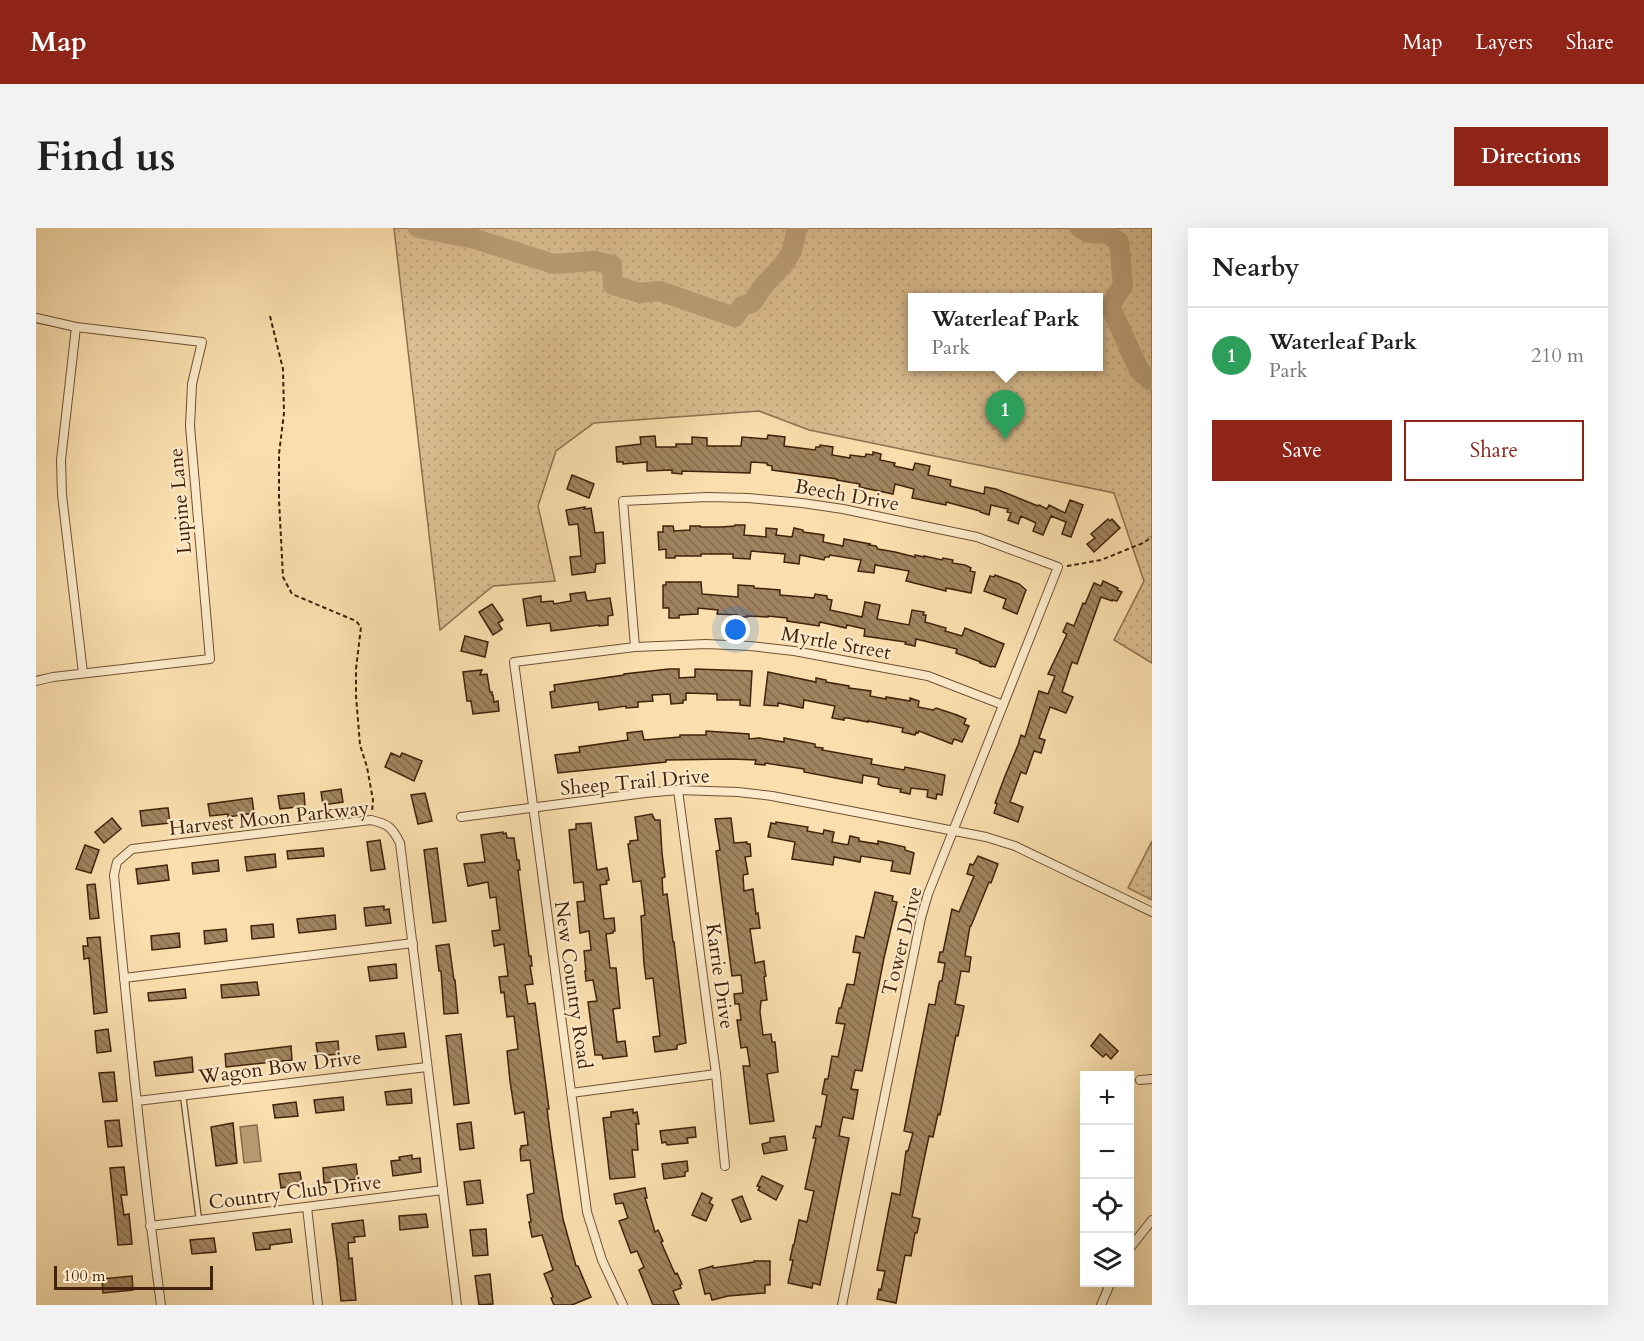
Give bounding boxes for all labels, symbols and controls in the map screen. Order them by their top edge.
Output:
text: Map [30,23,87,61]
text: Map [1403,28,1443,57]
text: Layers [1476,28,1533,57]
text: Share [1566,28,1614,57]
button: Directions [1454,127,1608,186]
text: Find us [36,128,176,185]
text: Nearby [1212,250,1300,285]
popup [908,293,1103,371]
text: Waterleaf Park [932,304,1079,334]
text: Waterleaf Park [1269,327,1417,357]
text: Park [932,334,970,361]
text: 1 [1226,342,1237,369]
text: 210 m [1531,342,1584,369]
text: Park [1269,357,1307,384]
pin: 1 [986,390,1024,440]
button: Save [1212,420,1392,481]
button: Share [1404,420,1584,481]
street label: Lupine Lane [162,447,198,555]
street label: Beech Drive [793,473,901,517]
your location [721,615,750,644]
street label: Myrtle Street [779,620,894,666]
street label: Sheep Trail Drive [559,762,711,802]
street label: Harvest Moon Parkway [168,794,371,842]
street label: Tower Drive [875,884,929,998]
street label: New Country Road [548,899,598,1071]
street label: Karrie Drive [699,921,741,1031]
street label: Wagon Bow Drive [196,1044,363,1090]
map controls [1080,1071,1134,1287]
button: + [1080,1071,1134,1125]
button: − [1080,1125,1134,1179]
street label: Country Club Drive [207,1168,383,1216]
button: locate [1080,1179,1134,1233]
button: layers [1080,1233,1134,1287]
scale bar [54,1263,213,1290]
text: 100 m [63,1265,105,1287]

